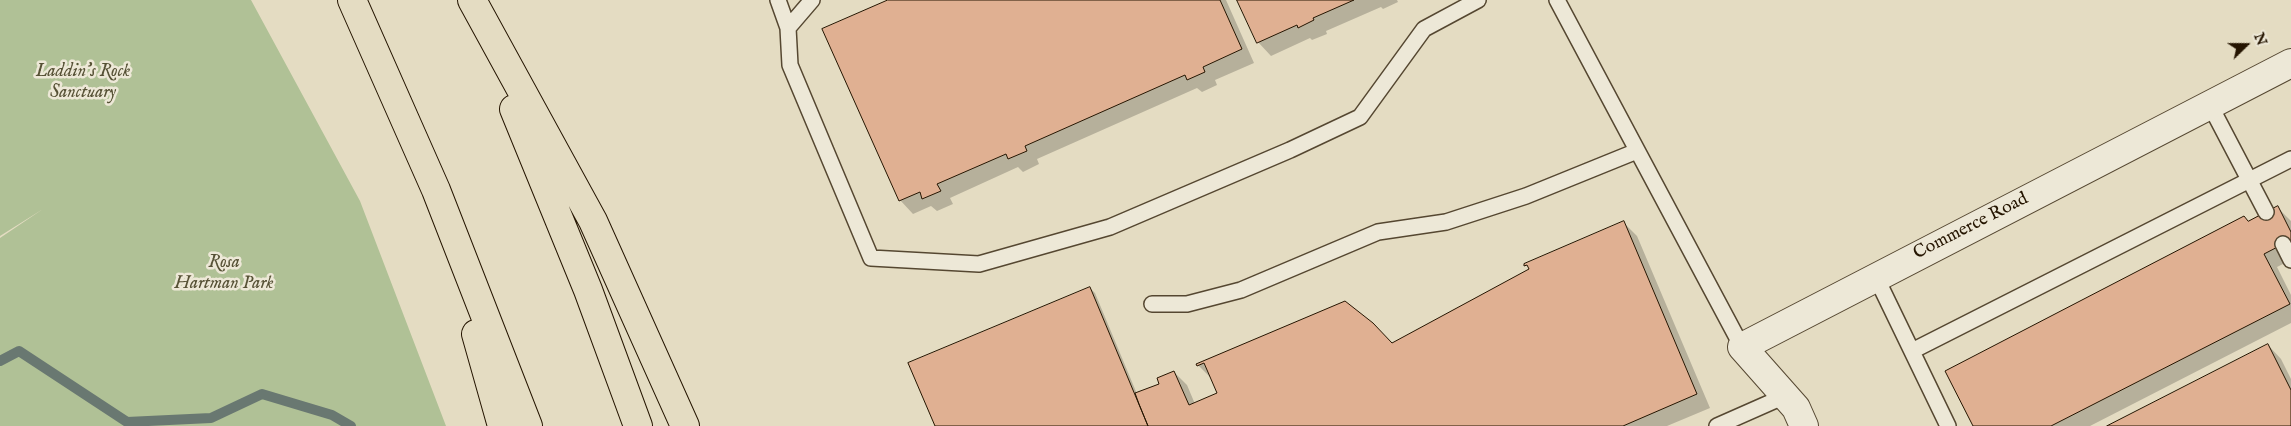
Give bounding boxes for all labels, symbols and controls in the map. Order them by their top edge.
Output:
north arrow [2221,20,2271,70]
text: N [2249,30,2271,48]
park label: Laddin's Rock Sanctuary [36,61,130,104]
street label: Commerce Road [1910,189,2032,265]
park label: Rosa Hartman Park [175,252,273,294]

